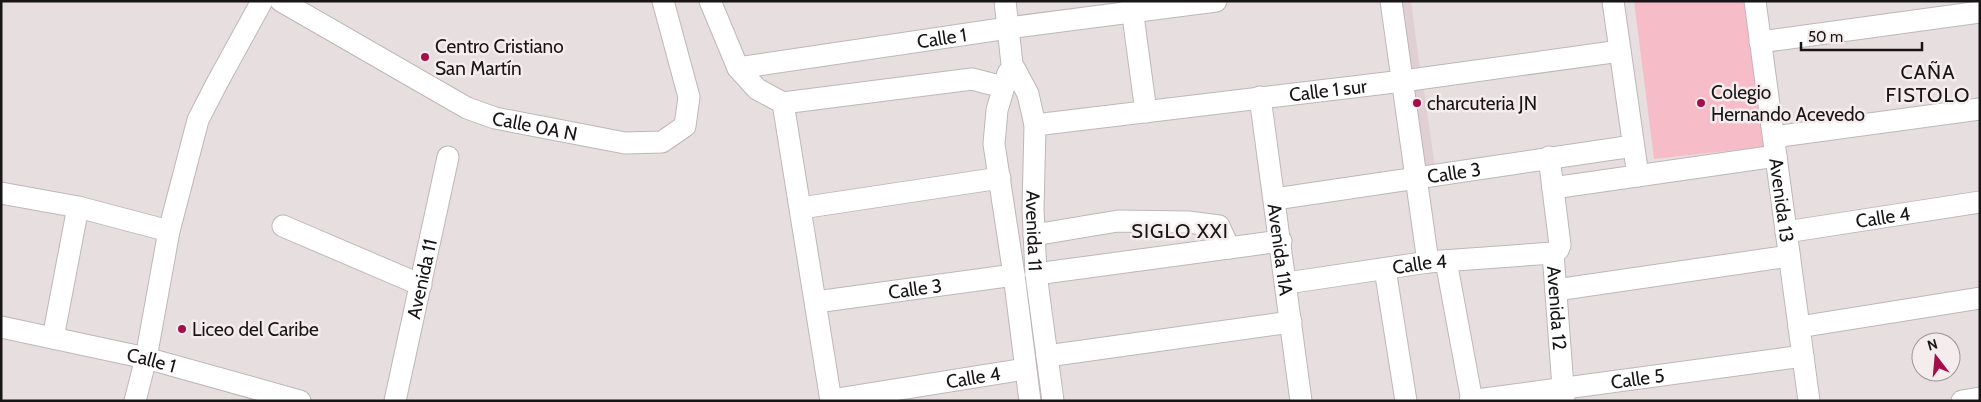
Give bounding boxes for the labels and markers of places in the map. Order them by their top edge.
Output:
place label: Centro Cristiano San Martín [435,35,564,80]
marker: Centro Cristiano San Martín [419,51,431,63]
place label: Colegio Hernando Acevedo [1711,81,1865,126]
place label: charcuteria JN [1427,92,1537,115]
marker: charcuteria JN [1411,97,1423,109]
marker: Colegio Hernando Acevedo [1695,97,1707,109]
place label: Liceo del Caribe [192,318,319,341]
marker: Liceo del Caribe [176,323,188,335]

